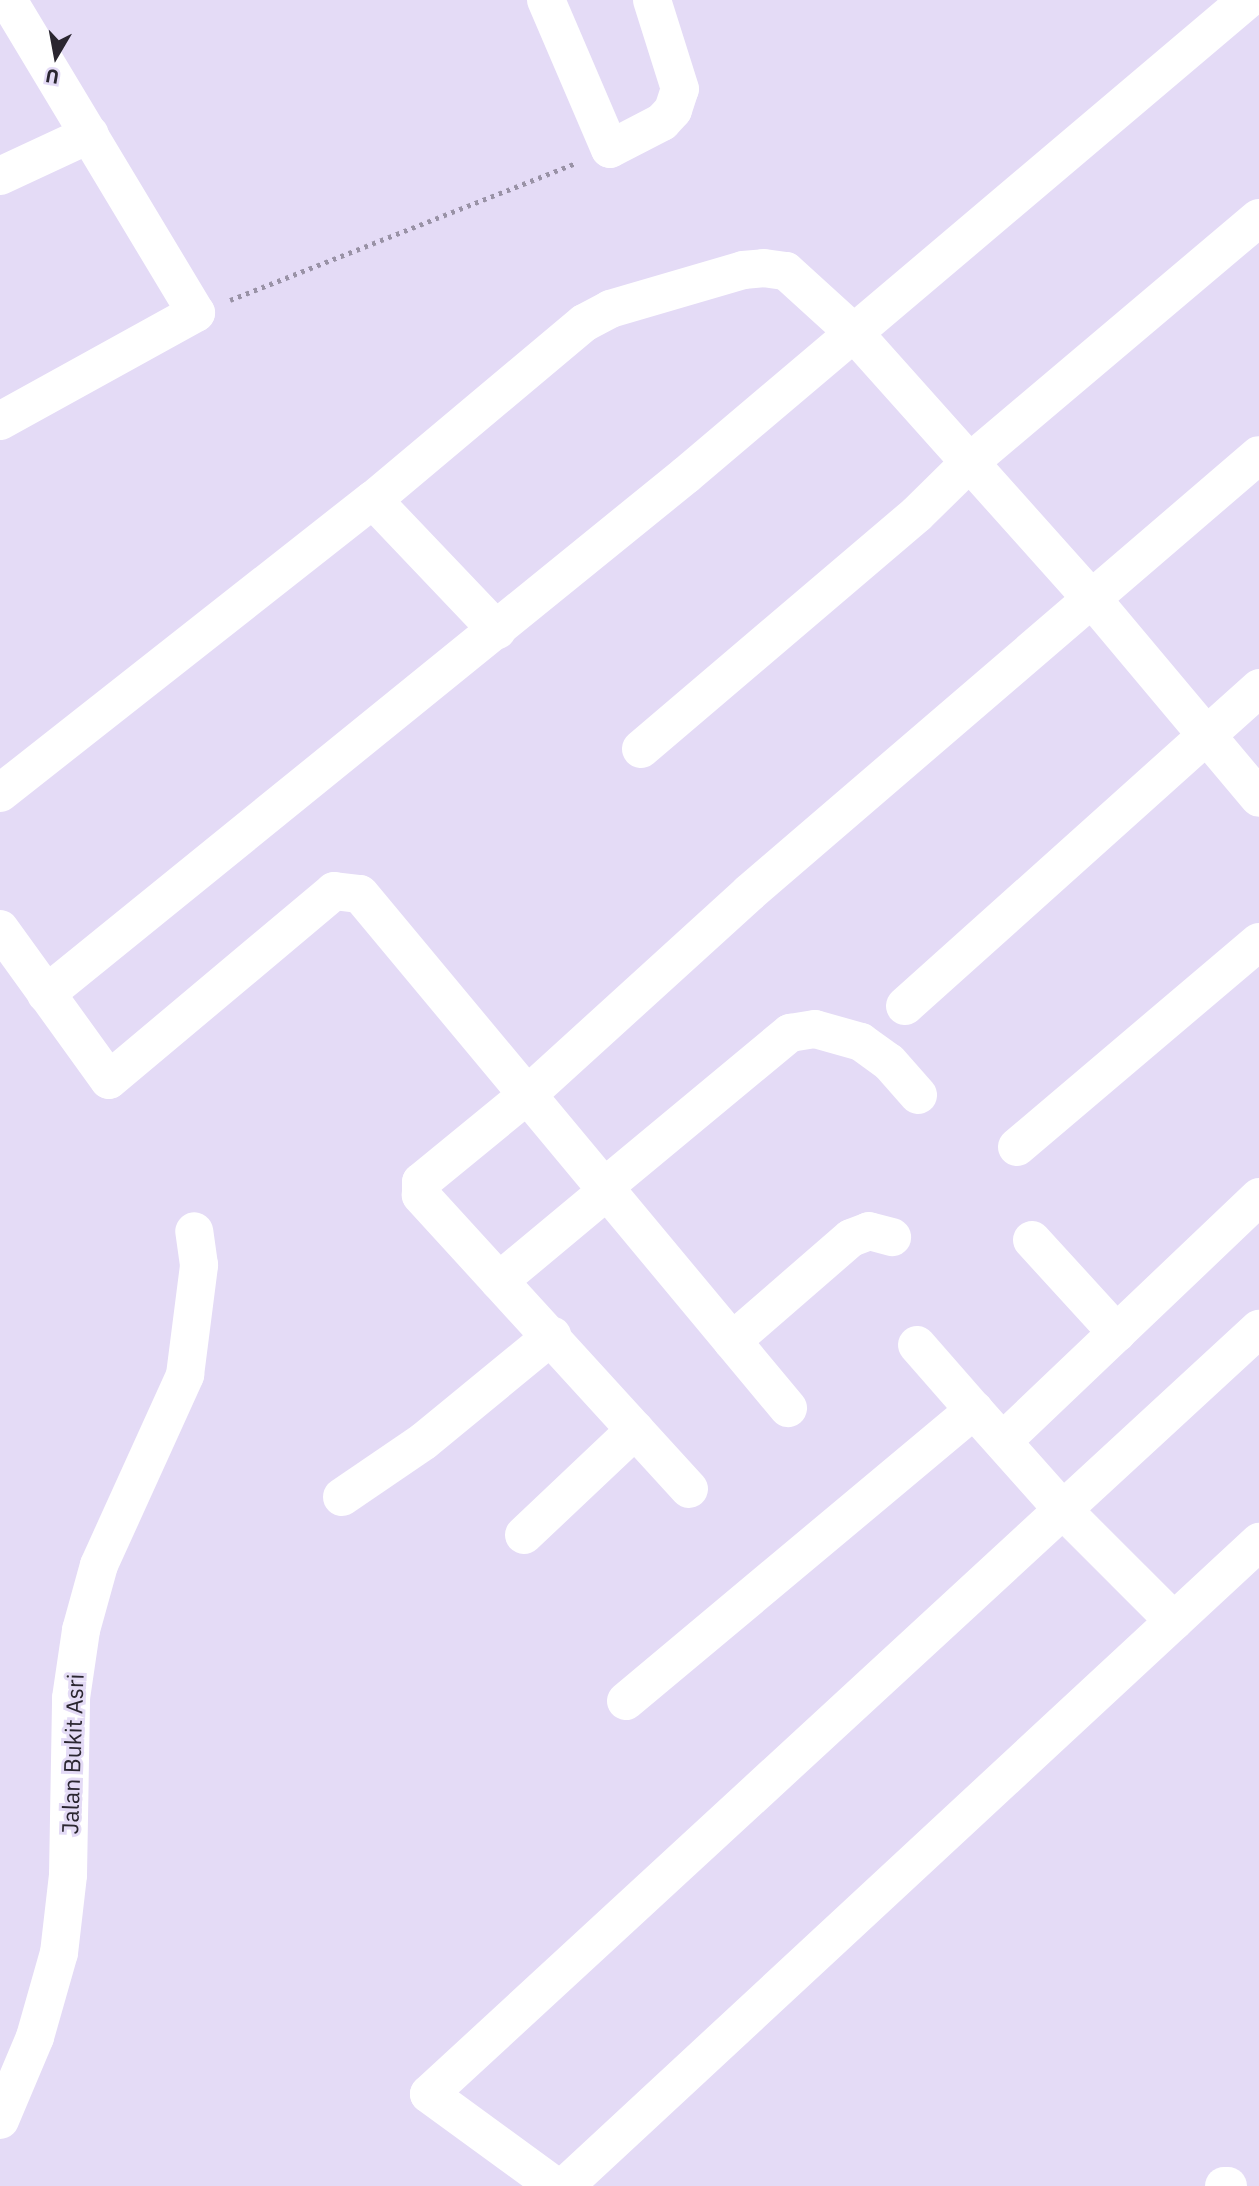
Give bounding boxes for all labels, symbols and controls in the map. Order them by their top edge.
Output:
north arrow [21,21,91,91]
text: U [44,64,61,90]
street label: Jalan Bukit Asri [55,1673,89,1835]

